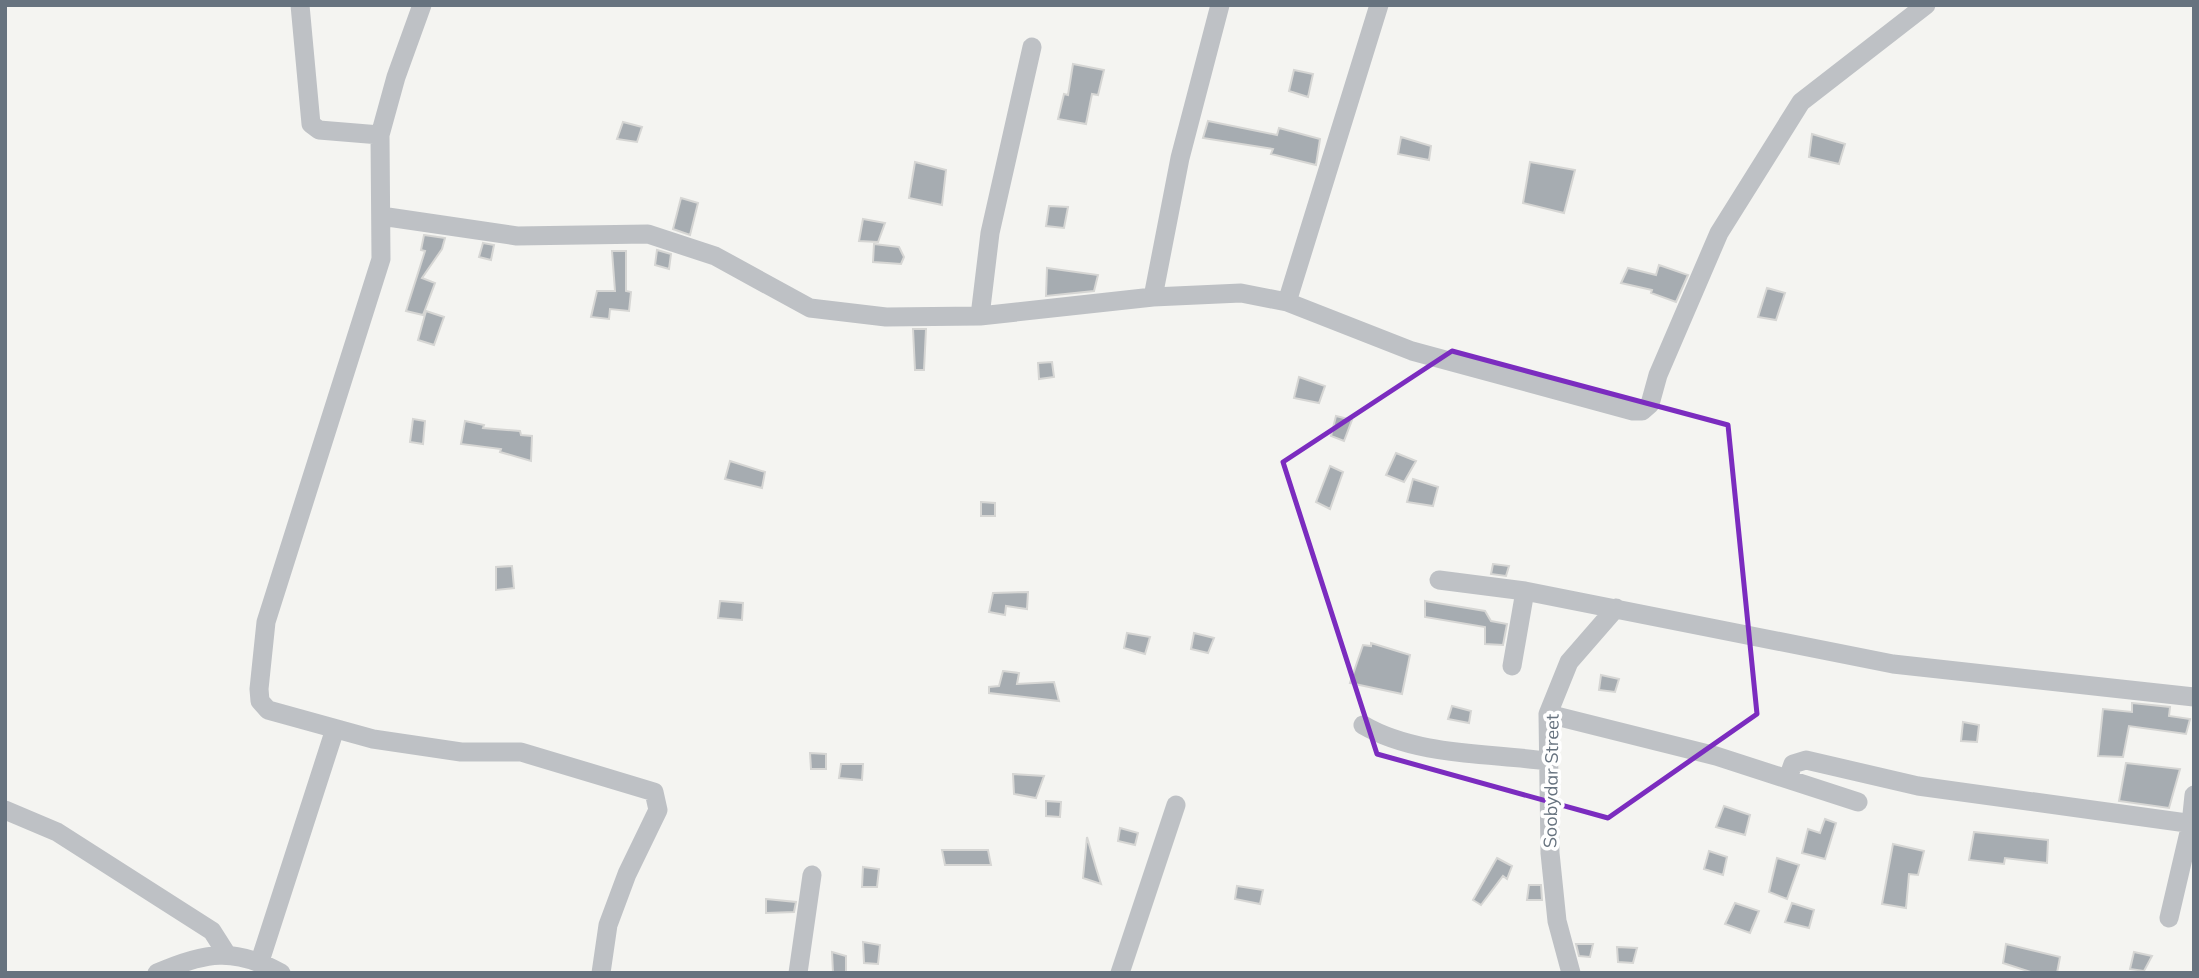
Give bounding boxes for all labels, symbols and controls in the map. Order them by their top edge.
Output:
street label: Soobydar Street [1538,714,1564,848]

